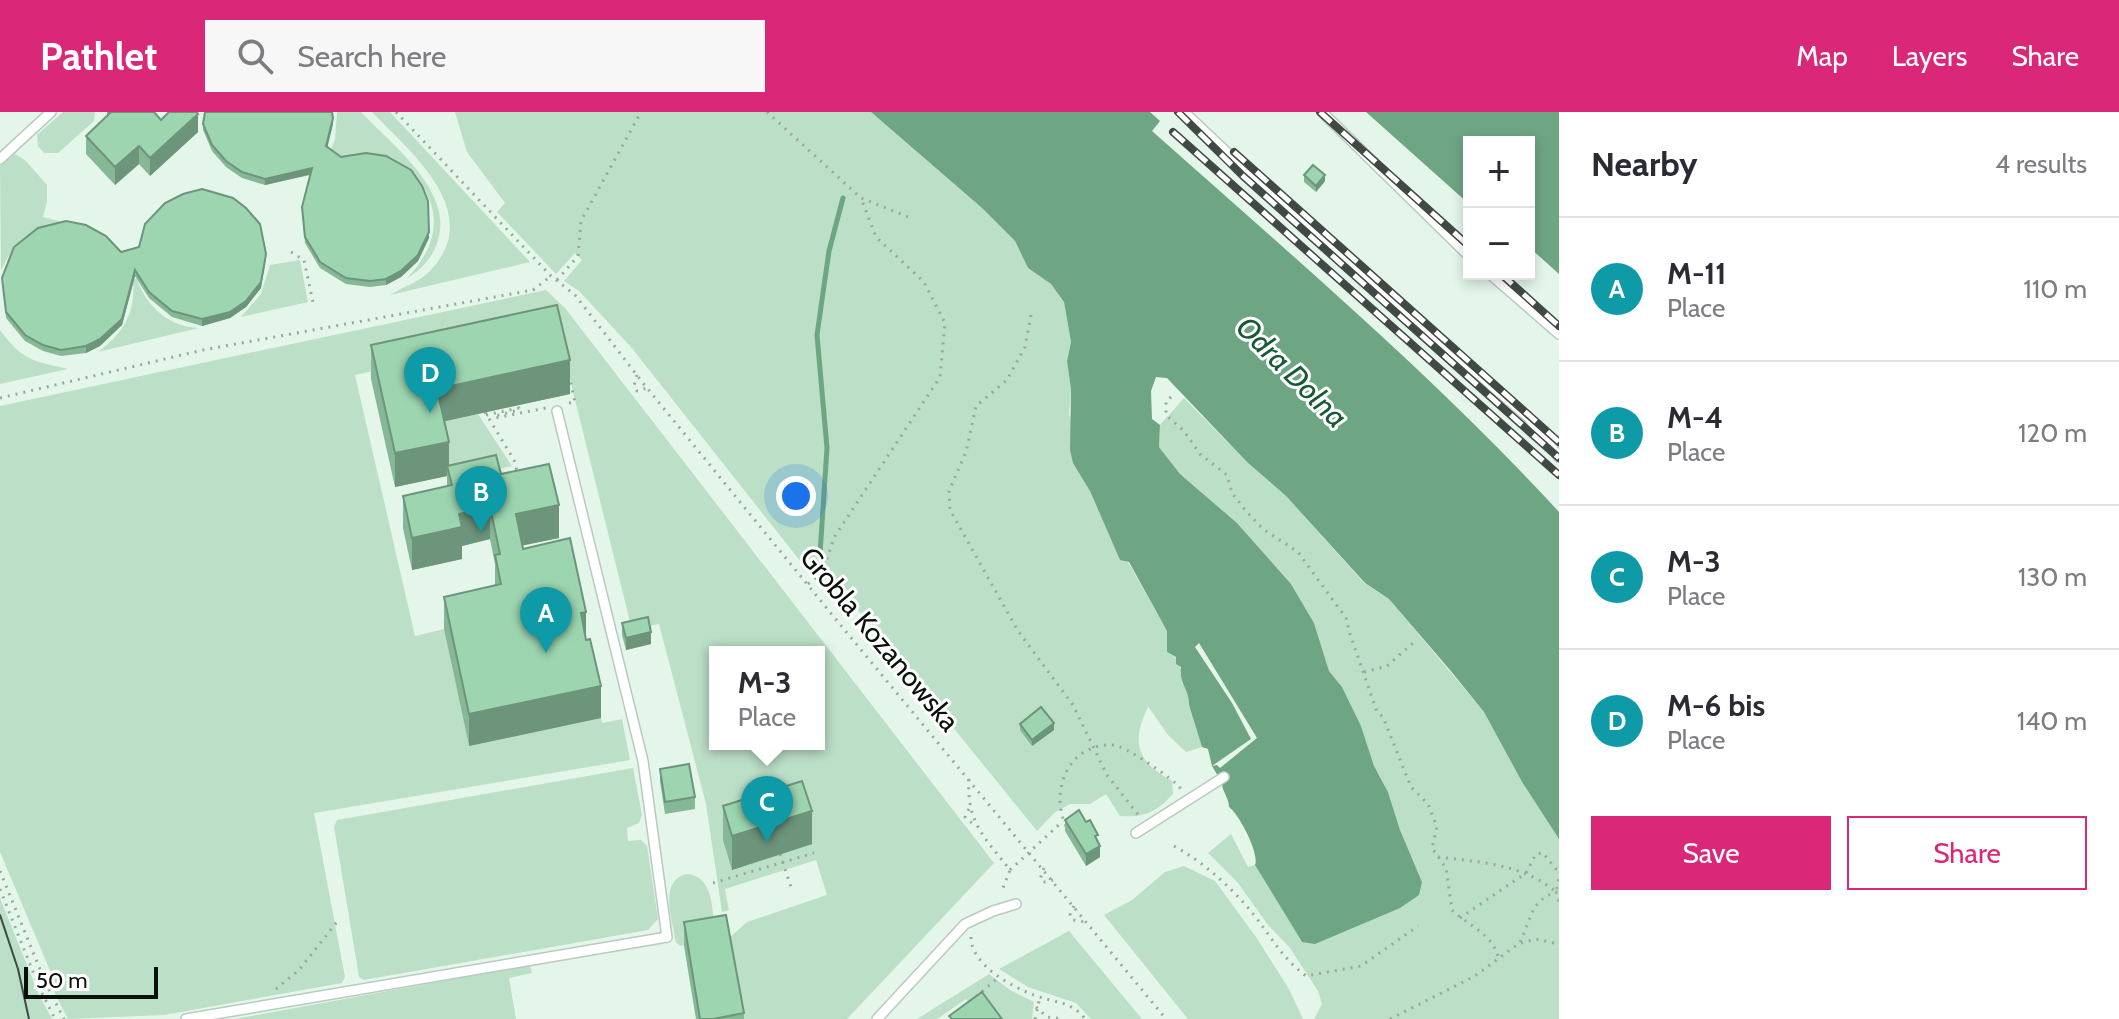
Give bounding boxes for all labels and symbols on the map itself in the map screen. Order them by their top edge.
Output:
water label: Odra Dolna [1229,309,1355,435]
pin: D [404,347,456,413]
pin: B [455,466,507,532]
your location [776,476,816,516]
street label: Grobla Kozanowska [793,540,967,738]
pin: A [520,587,572,653]
pin: C [741,776,793,842]
scale bar [24,963,158,999]

